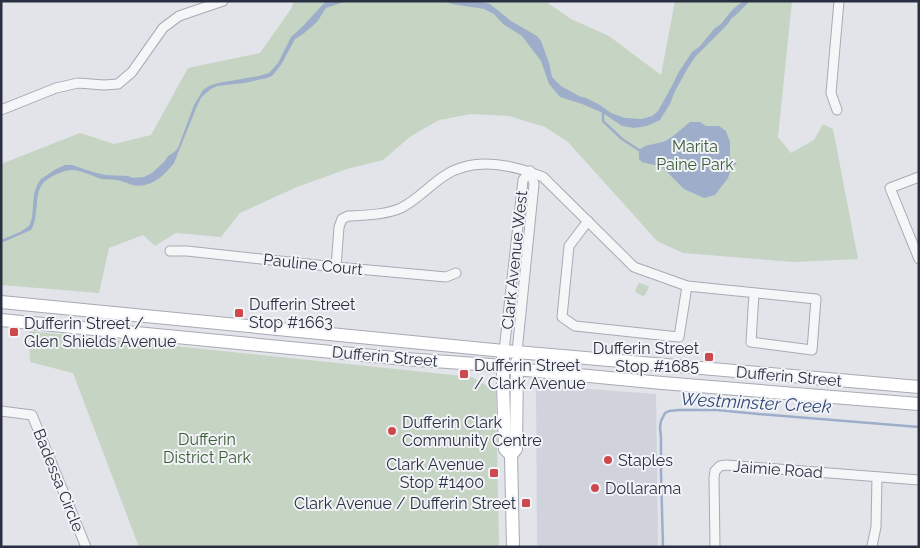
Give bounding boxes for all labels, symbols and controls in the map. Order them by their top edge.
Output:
park label: Marita Paine Park [656,137,734,174]
street label: Clark Avenue West [498,189,531,330]
street label: Pauline Court [262,250,364,279]
place label: Dufferin Street Stop #1663 [249,295,356,332]
marker: Dufferin Street Stop #1663 [233,307,245,319]
place label: Dufferin Street / Glen Shields Avenue [24,314,176,351]
marker: Dufferin Street / Glen Shields Avenue [8,326,20,338]
place label: Dufferin Street Stop #1685 [593,339,700,376]
street label: Dufferin Street [331,342,439,371]
marker: Dufferin Street Stop #1685 [703,351,715,363]
place label: Dufferin Street / Clark Avenue [474,356,586,393]
street label: Dufferin Street [735,362,843,391]
marker: Dufferin Street / Clark Avenue [458,368,470,380]
water label: Westminster Creek [680,388,832,417]
place label: Dufferin Clark Community Centre [402,413,542,450]
marker: Dufferin Clark Community Centre [386,425,398,437]
street label: Badessa Circle [29,426,88,534]
park label: Dufferin District Park [163,430,252,467]
place label: Staples [618,451,673,470]
marker: Staples [602,454,614,466]
place label: Clark Avenue Stop #1400 [386,455,484,492]
street label: Jaimie Road [733,457,823,482]
marker: Clark Avenue Stop #1400 [488,467,500,479]
place label: Dollarama [605,479,681,498]
marker: Dollarama [589,482,601,494]
place label: Clark Avenue / Dufferin Street [294,494,517,513]
marker: Clark Avenue / Dufferin Street [520,497,532,509]

